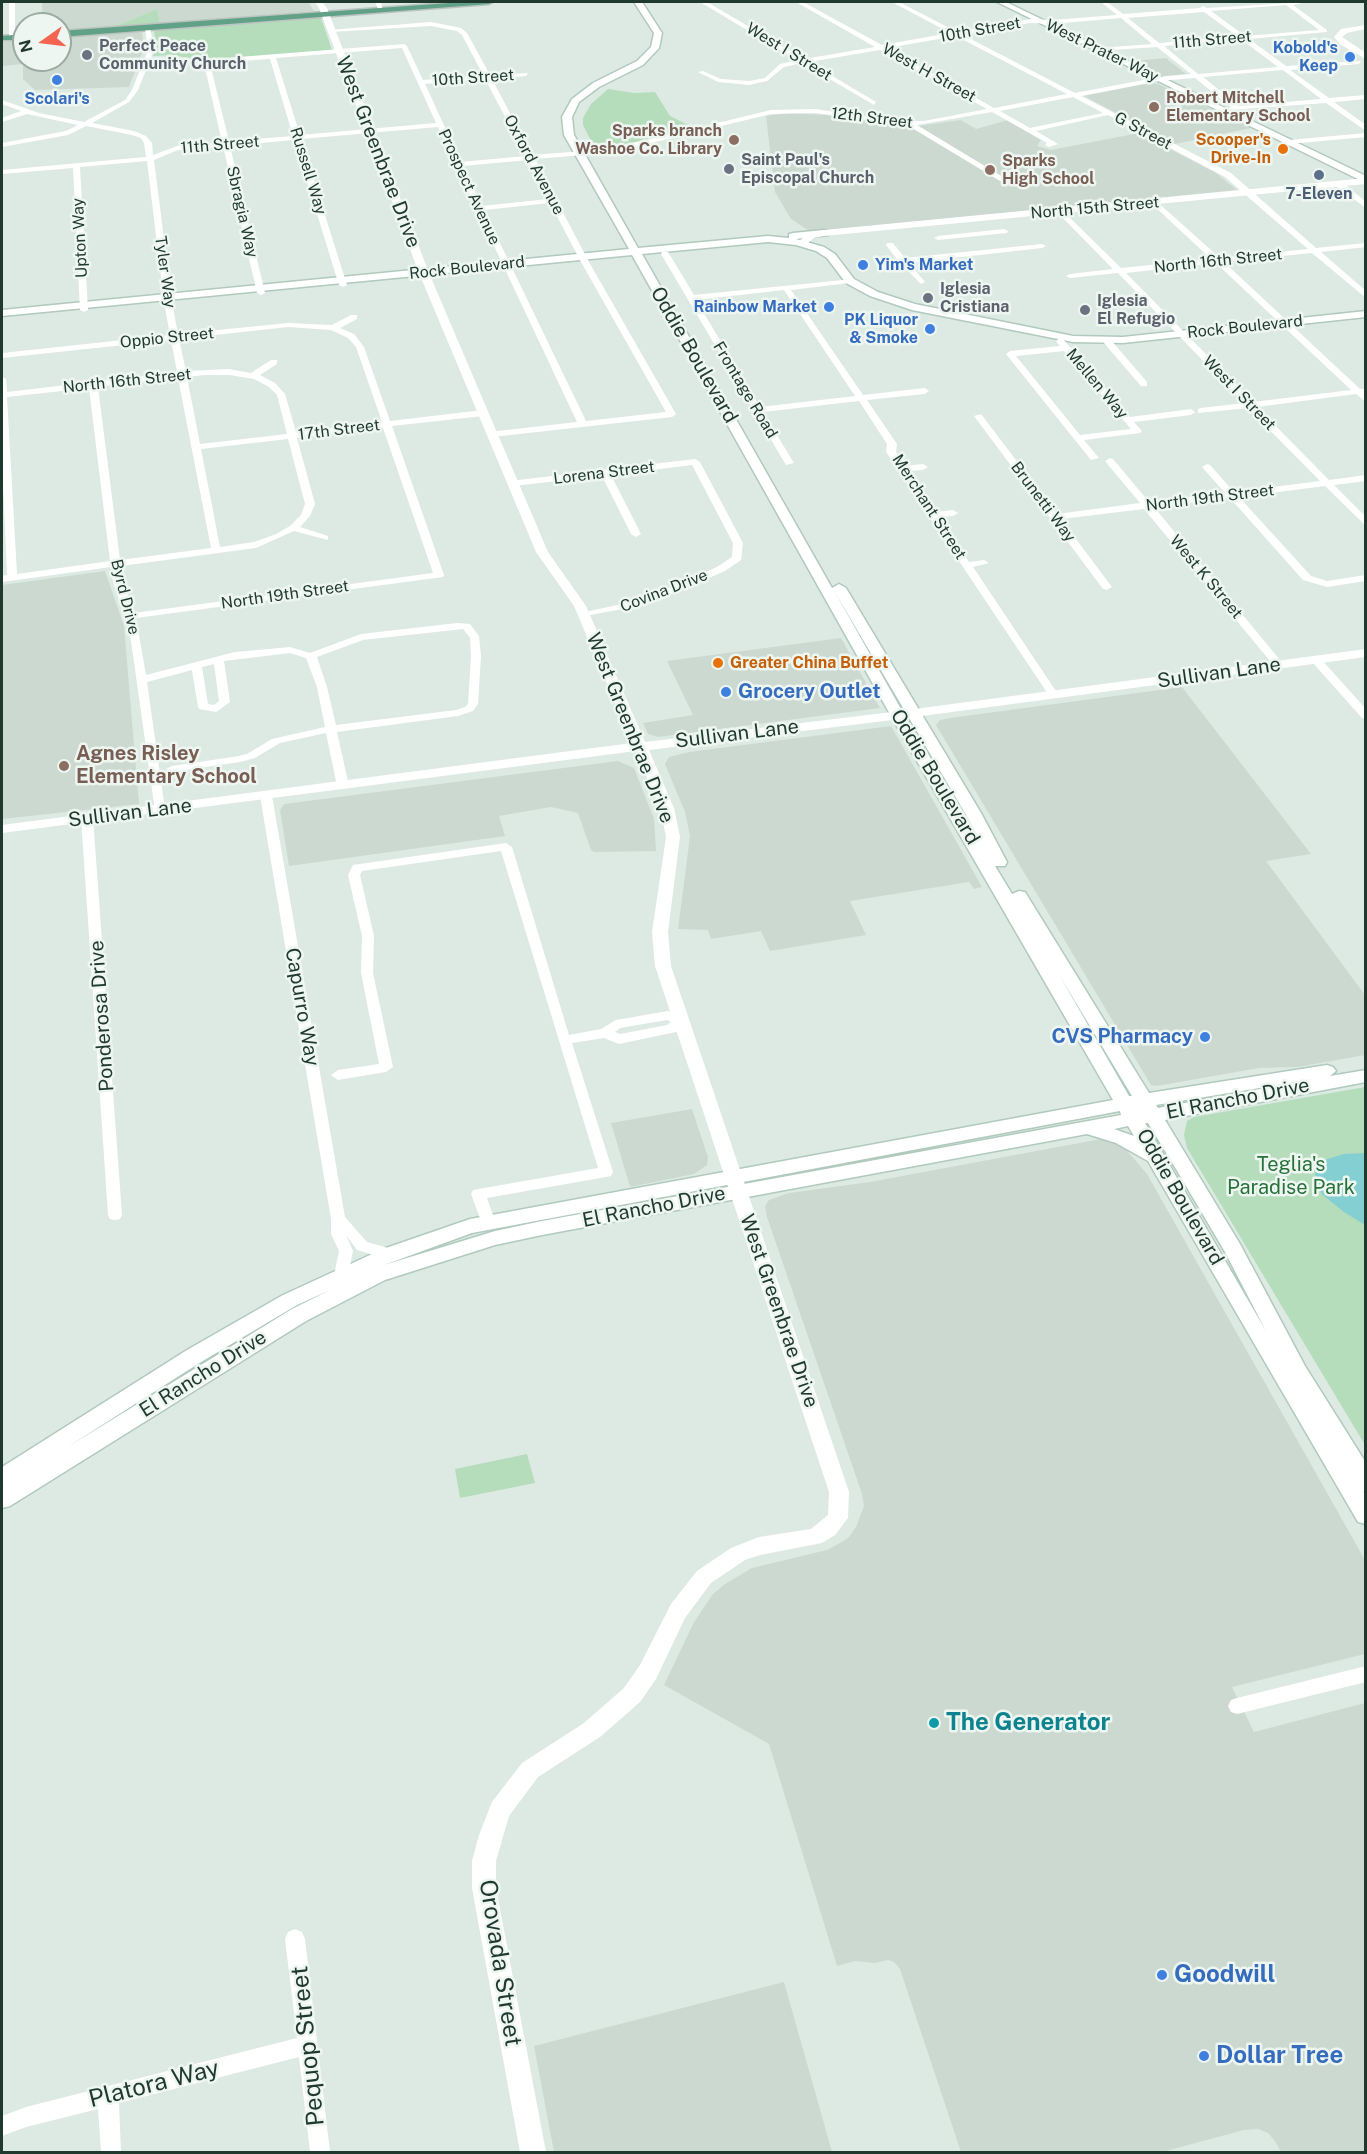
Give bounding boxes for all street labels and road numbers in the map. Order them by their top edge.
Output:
street label: 10th Street [938,13,1022,47]
street label: West Prater Way [1042,15,1162,87]
street label: West I Street [743,19,835,85]
street label: 11th Street [1172,27,1252,53]
street label: West H Street [879,39,979,107]
street label: West Greenbrae Drive [330,53,426,251]
street label: 10th Street [431,66,515,90]
street label: 12th Street [830,103,914,133]
street label: G Street [1111,108,1175,154]
street label: Oxford Avenue [500,112,568,218]
street label: Russell Way [286,125,330,217]
street label: Prospect Avenue [434,126,504,248]
street label: 11th Street [180,132,260,158]
street label: Sbragia Way [222,164,262,260]
street label: North 15th Street [1030,193,1160,223]
street label: Upton Way [68,197,92,279]
street label: Tyler Way [150,235,180,309]
street label: North 16th Street [1153,245,1283,277]
street label: Rock Boulevard [408,252,526,284]
street label: Oddie Boulevard [645,283,743,427]
street label: Rock Boulevard [1186,311,1304,343]
street label: Oppio Street [119,324,215,352]
street label: Frontage Road [709,338,781,442]
street label: Mellen Way [1062,345,1132,423]
street label: West I Street [1199,352,1279,434]
street label: North 16th Street [62,365,192,397]
street label: 17th Street [297,415,381,445]
street label: Merchant Street [888,451,970,563]
street label: Lorena Street [552,457,656,489]
street label: Brunetti Way [1007,458,1079,546]
street label: North 19th Street [1145,481,1275,515]
street label: West K Street [1166,531,1246,623]
street label: Byrd Drive [106,557,144,637]
street label: Covina Drive [618,566,710,616]
street label: North 19th Street [220,577,350,613]
street label: West Greenbrae Drive [581,629,679,827]
street label: Sullivan Lane [1156,652,1282,694]
street label: Oddie Boulevard [885,705,985,849]
street label: Sullivan Lane [674,715,800,753]
street label: Sullivan Lane [67,794,193,832]
street label: Ponderosa Drive [85,940,119,1092]
street label: Capurro Way [280,946,324,1068]
street label: El Rancho Drive [1164,1073,1312,1125]
street label: Oddie Boulevard [1131,1125,1229,1269]
street label: El Rancho Drive [580,1181,728,1233]
street label: West Greenbrae Drive [735,1211,823,1411]
street label: El Rancho Drive [135,1325,271,1423]
street label: Orovada Street [473,1877,527,2049]
street label: Pequop Street [285,1965,331,2127]
street label: Platora Way [86,2054,222,2114]

